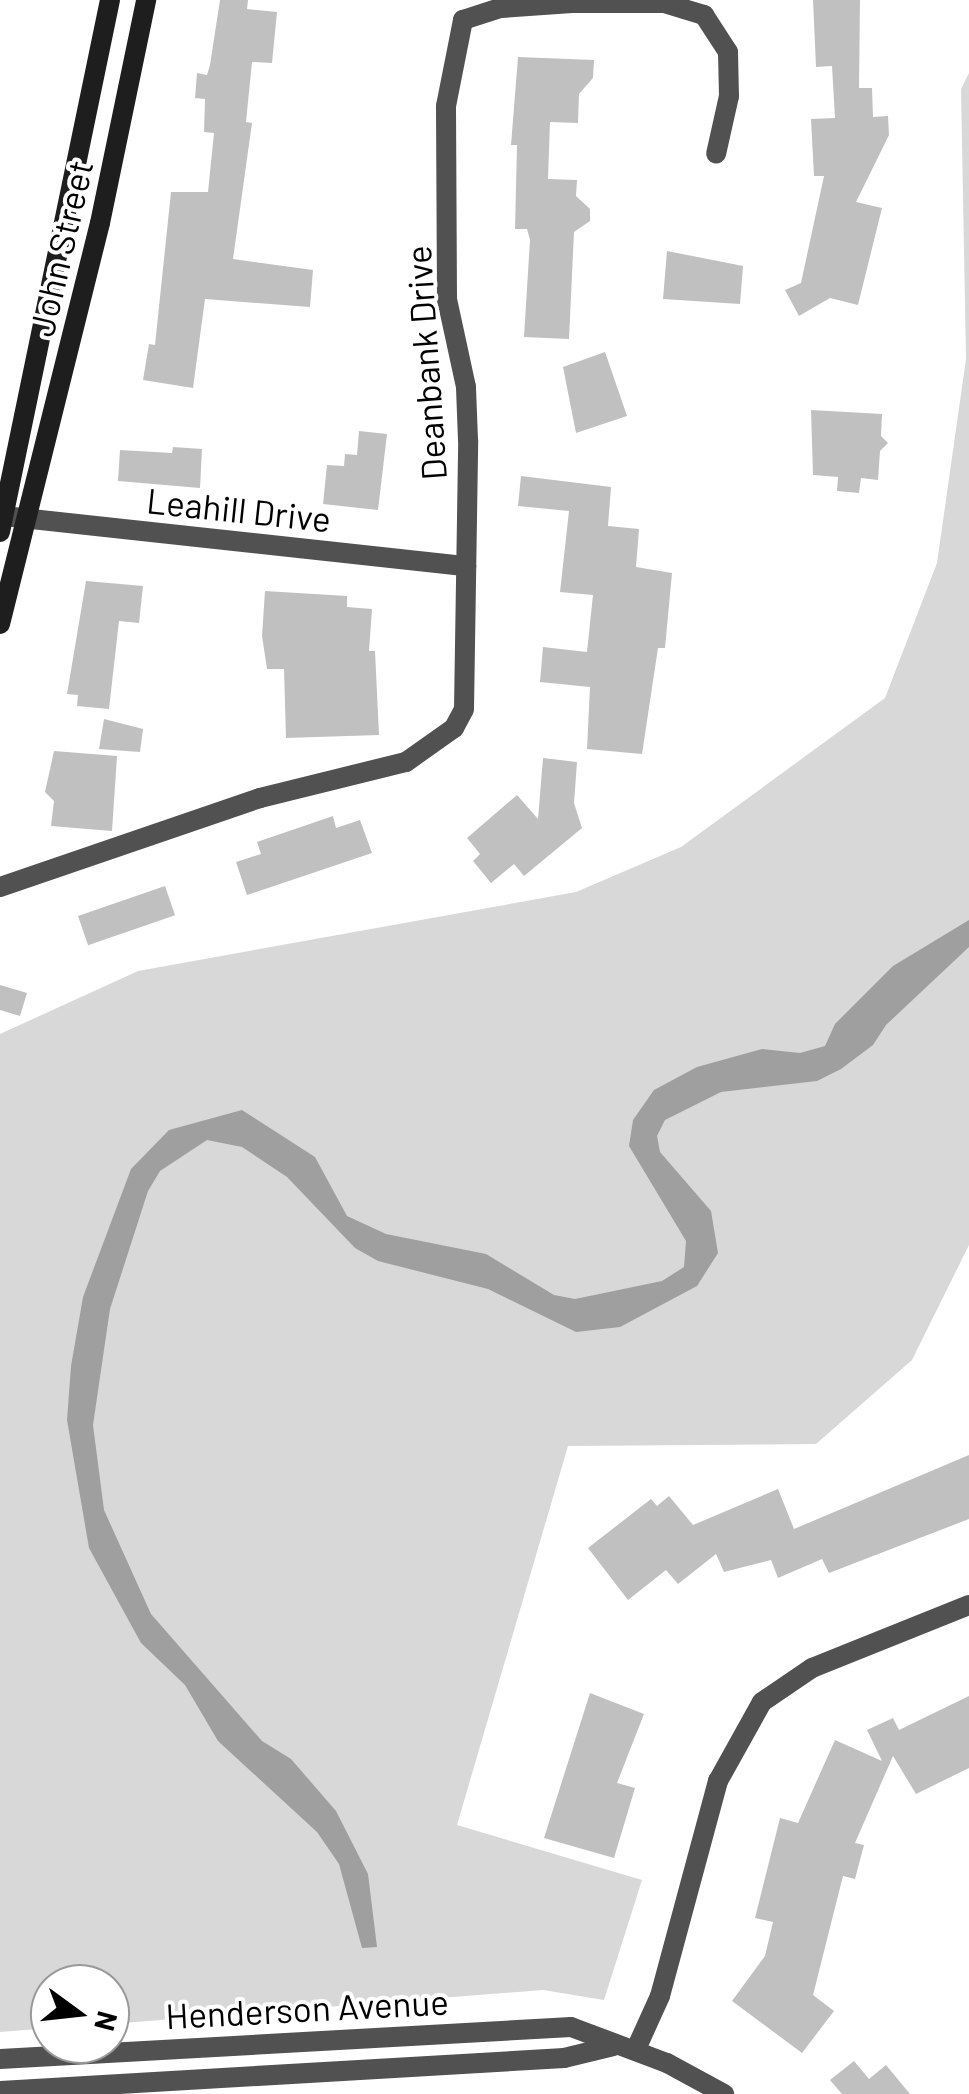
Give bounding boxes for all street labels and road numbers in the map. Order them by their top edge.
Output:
street label: John Street [19,156,101,340]
street label: Deanbank Drive [396,244,454,482]
street label: Leahill Drive [145,478,333,540]
street label: Henderson Avenue [164,1980,450,2036]

